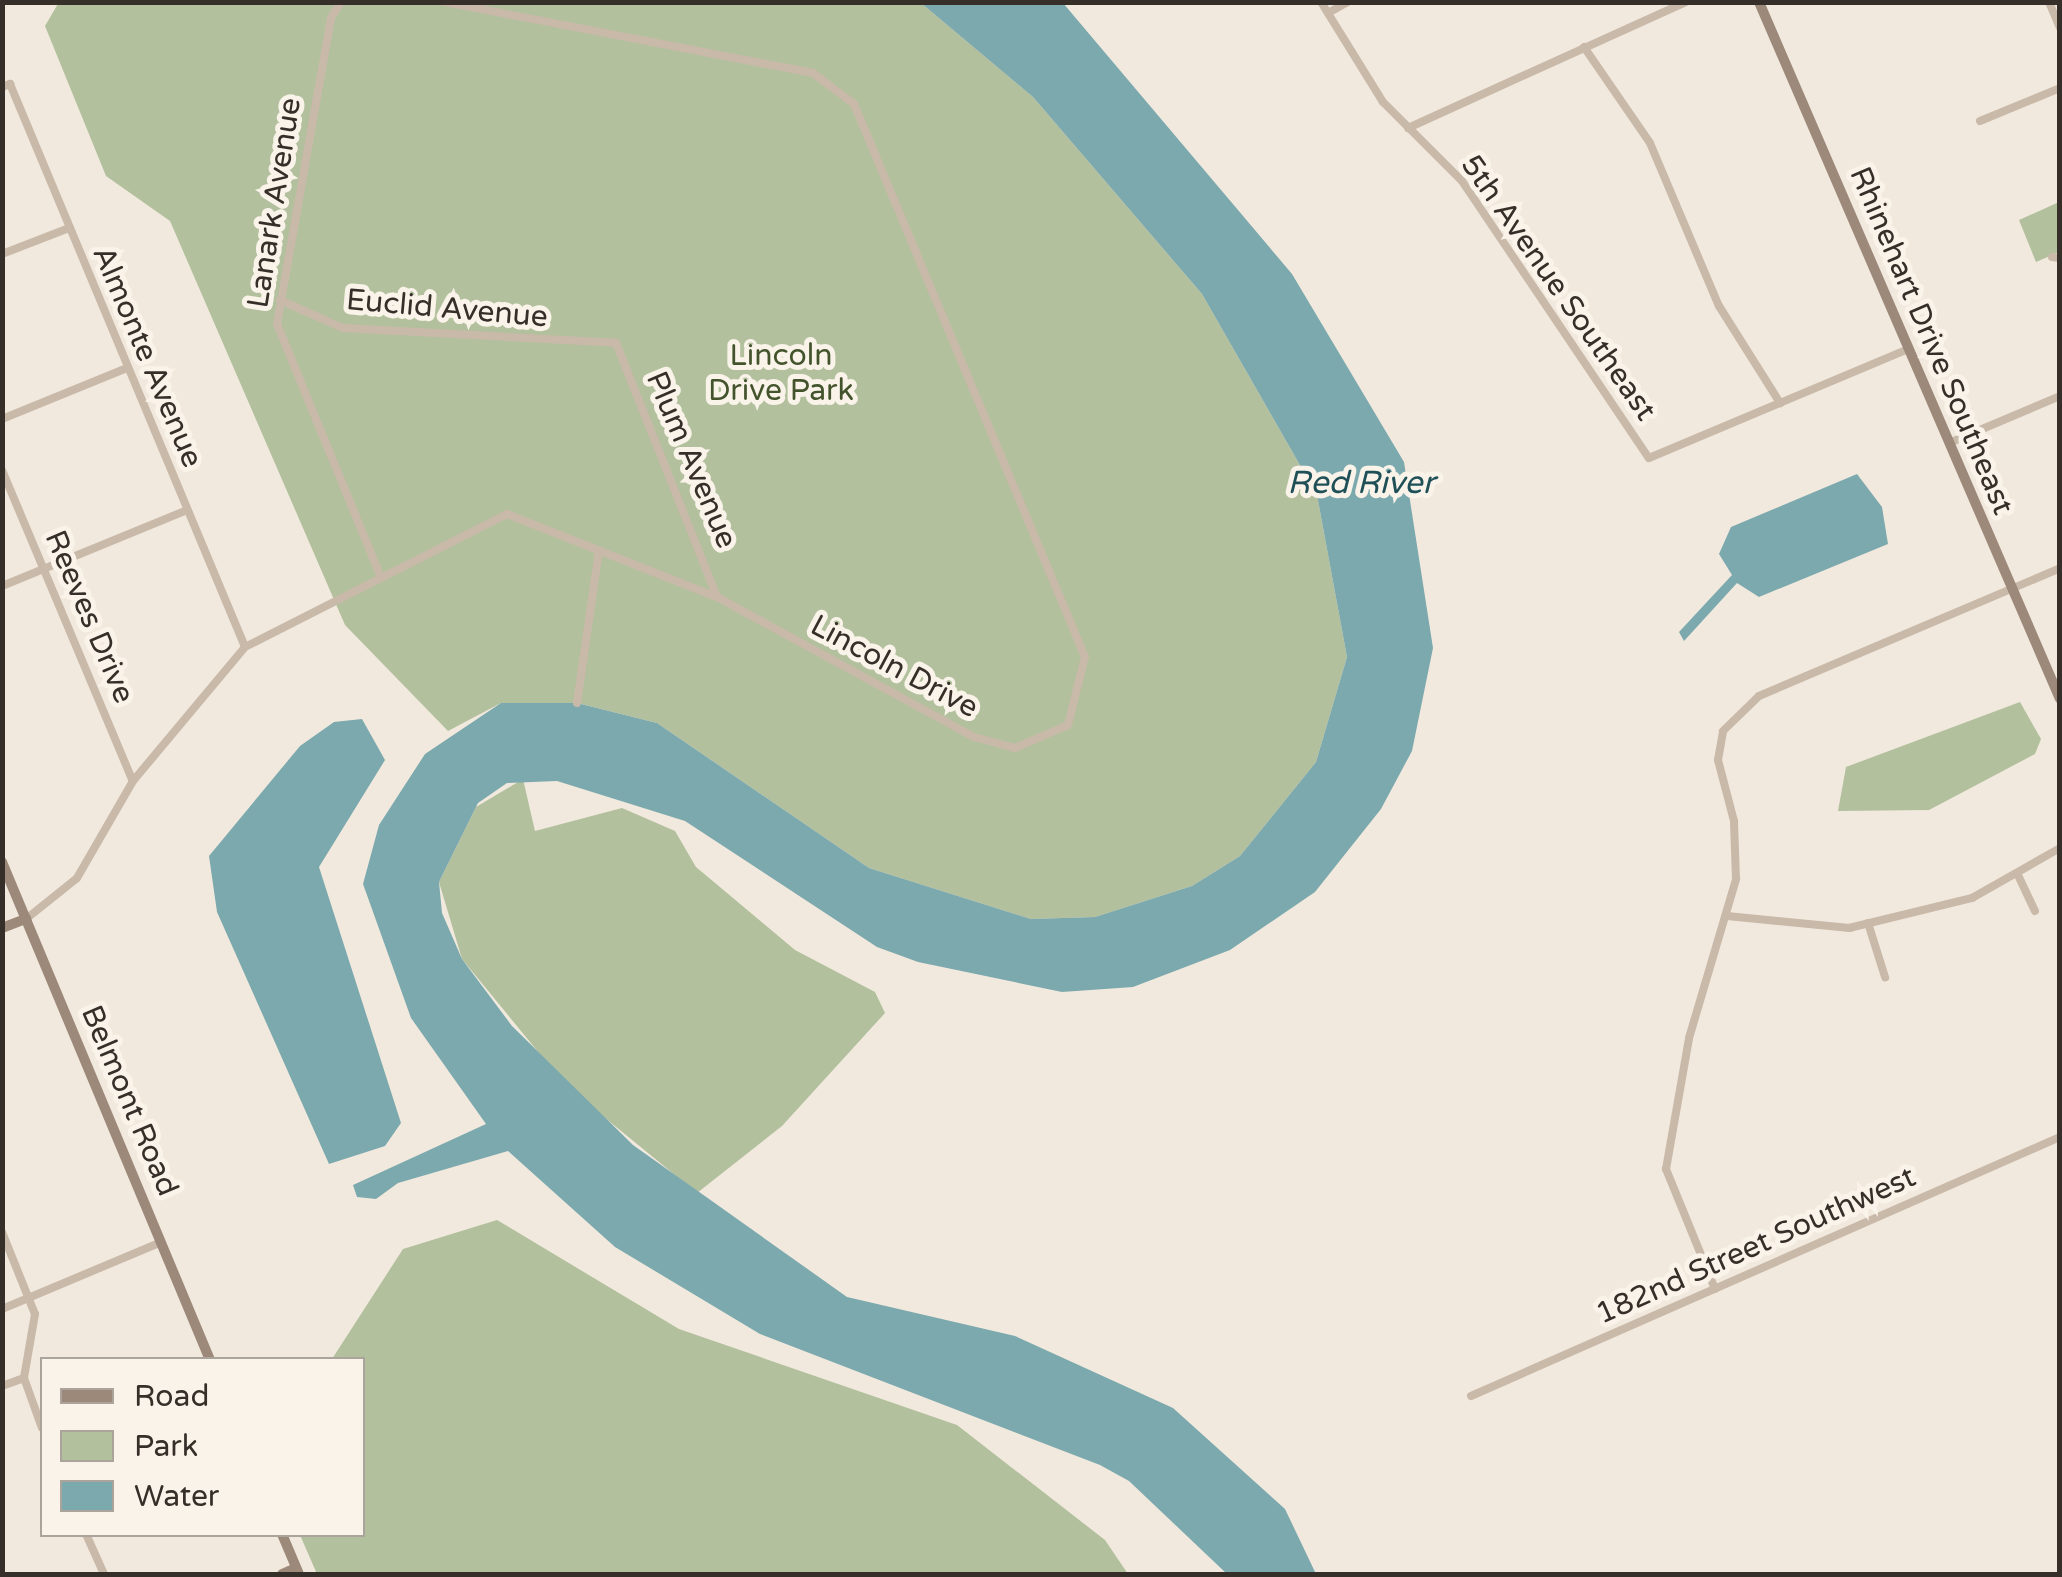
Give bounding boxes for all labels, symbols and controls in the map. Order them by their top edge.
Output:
street label: Lanark Avenue [241,95,309,311]
street label: 5th Avenue Southeast [1453,148,1663,428]
street label: Rhinehart Drive Southeast [1841,162,2021,520]
street label: Almonte Avenue [84,241,210,473]
street label: Euclid Avenue [345,282,549,336]
park label: Lincoln Drive Park [708,338,854,408]
street label: Plum Avenue [638,366,744,554]
water label: Red River [1287,464,1435,502]
street label: Reeves Drive [36,525,142,709]
street label: Lincoln Drive [804,608,984,726]
street label: Belmont Road [73,1000,185,1202]
street label: 182nd Street Southwest [1591,1159,1921,1333]
legend [40,1357,365,1537]
text: Road [134,1378,209,1415]
text: Park [134,1428,198,1465]
text: Water [134,1478,219,1515]

